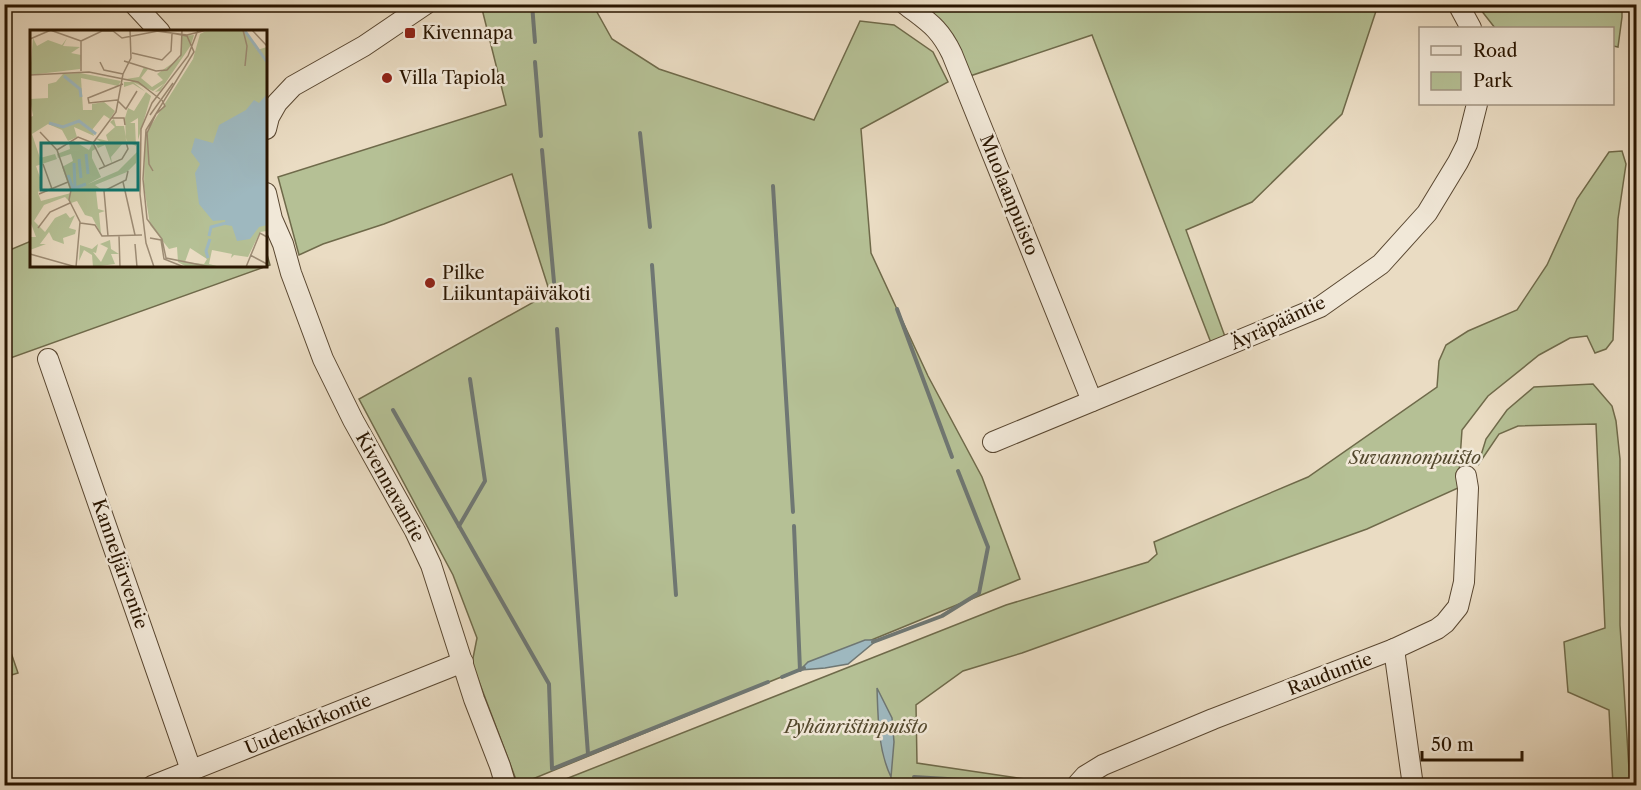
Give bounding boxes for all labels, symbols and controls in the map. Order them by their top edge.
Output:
place label: Kivennapa [422,22,514,44]
marker: Kivennapa [403,26,417,40]
legend [1419,27,1614,105]
inset map [30,30,267,267]
text: Road [1473,40,1518,62]
place label: Villa Tapiola [398,67,506,89]
text: Park [1473,70,1514,92]
marker: Villa Tapiola [380,71,394,85]
street label: Muolaanpuisto [975,131,1043,259]
place label: Pilke Liikuntapäiväkoti [442,262,591,305]
marker: Pilke Liikuntapäiväkoti [423,276,437,290]
street label: Äyräpääntie [1226,290,1329,355]
street label: Kivennavantie [351,428,429,546]
park label: Suvannonpuisto [1348,447,1481,469]
street label: Kanneljärventie [87,496,153,632]
street label: Rauduntie [1285,648,1375,700]
street label: Uudenkirkontie [242,689,374,759]
park label: Pyhänristinpuisto [783,716,928,738]
scale bar [1422,724,1522,762]
text: 50 m [1431,734,1474,756]

